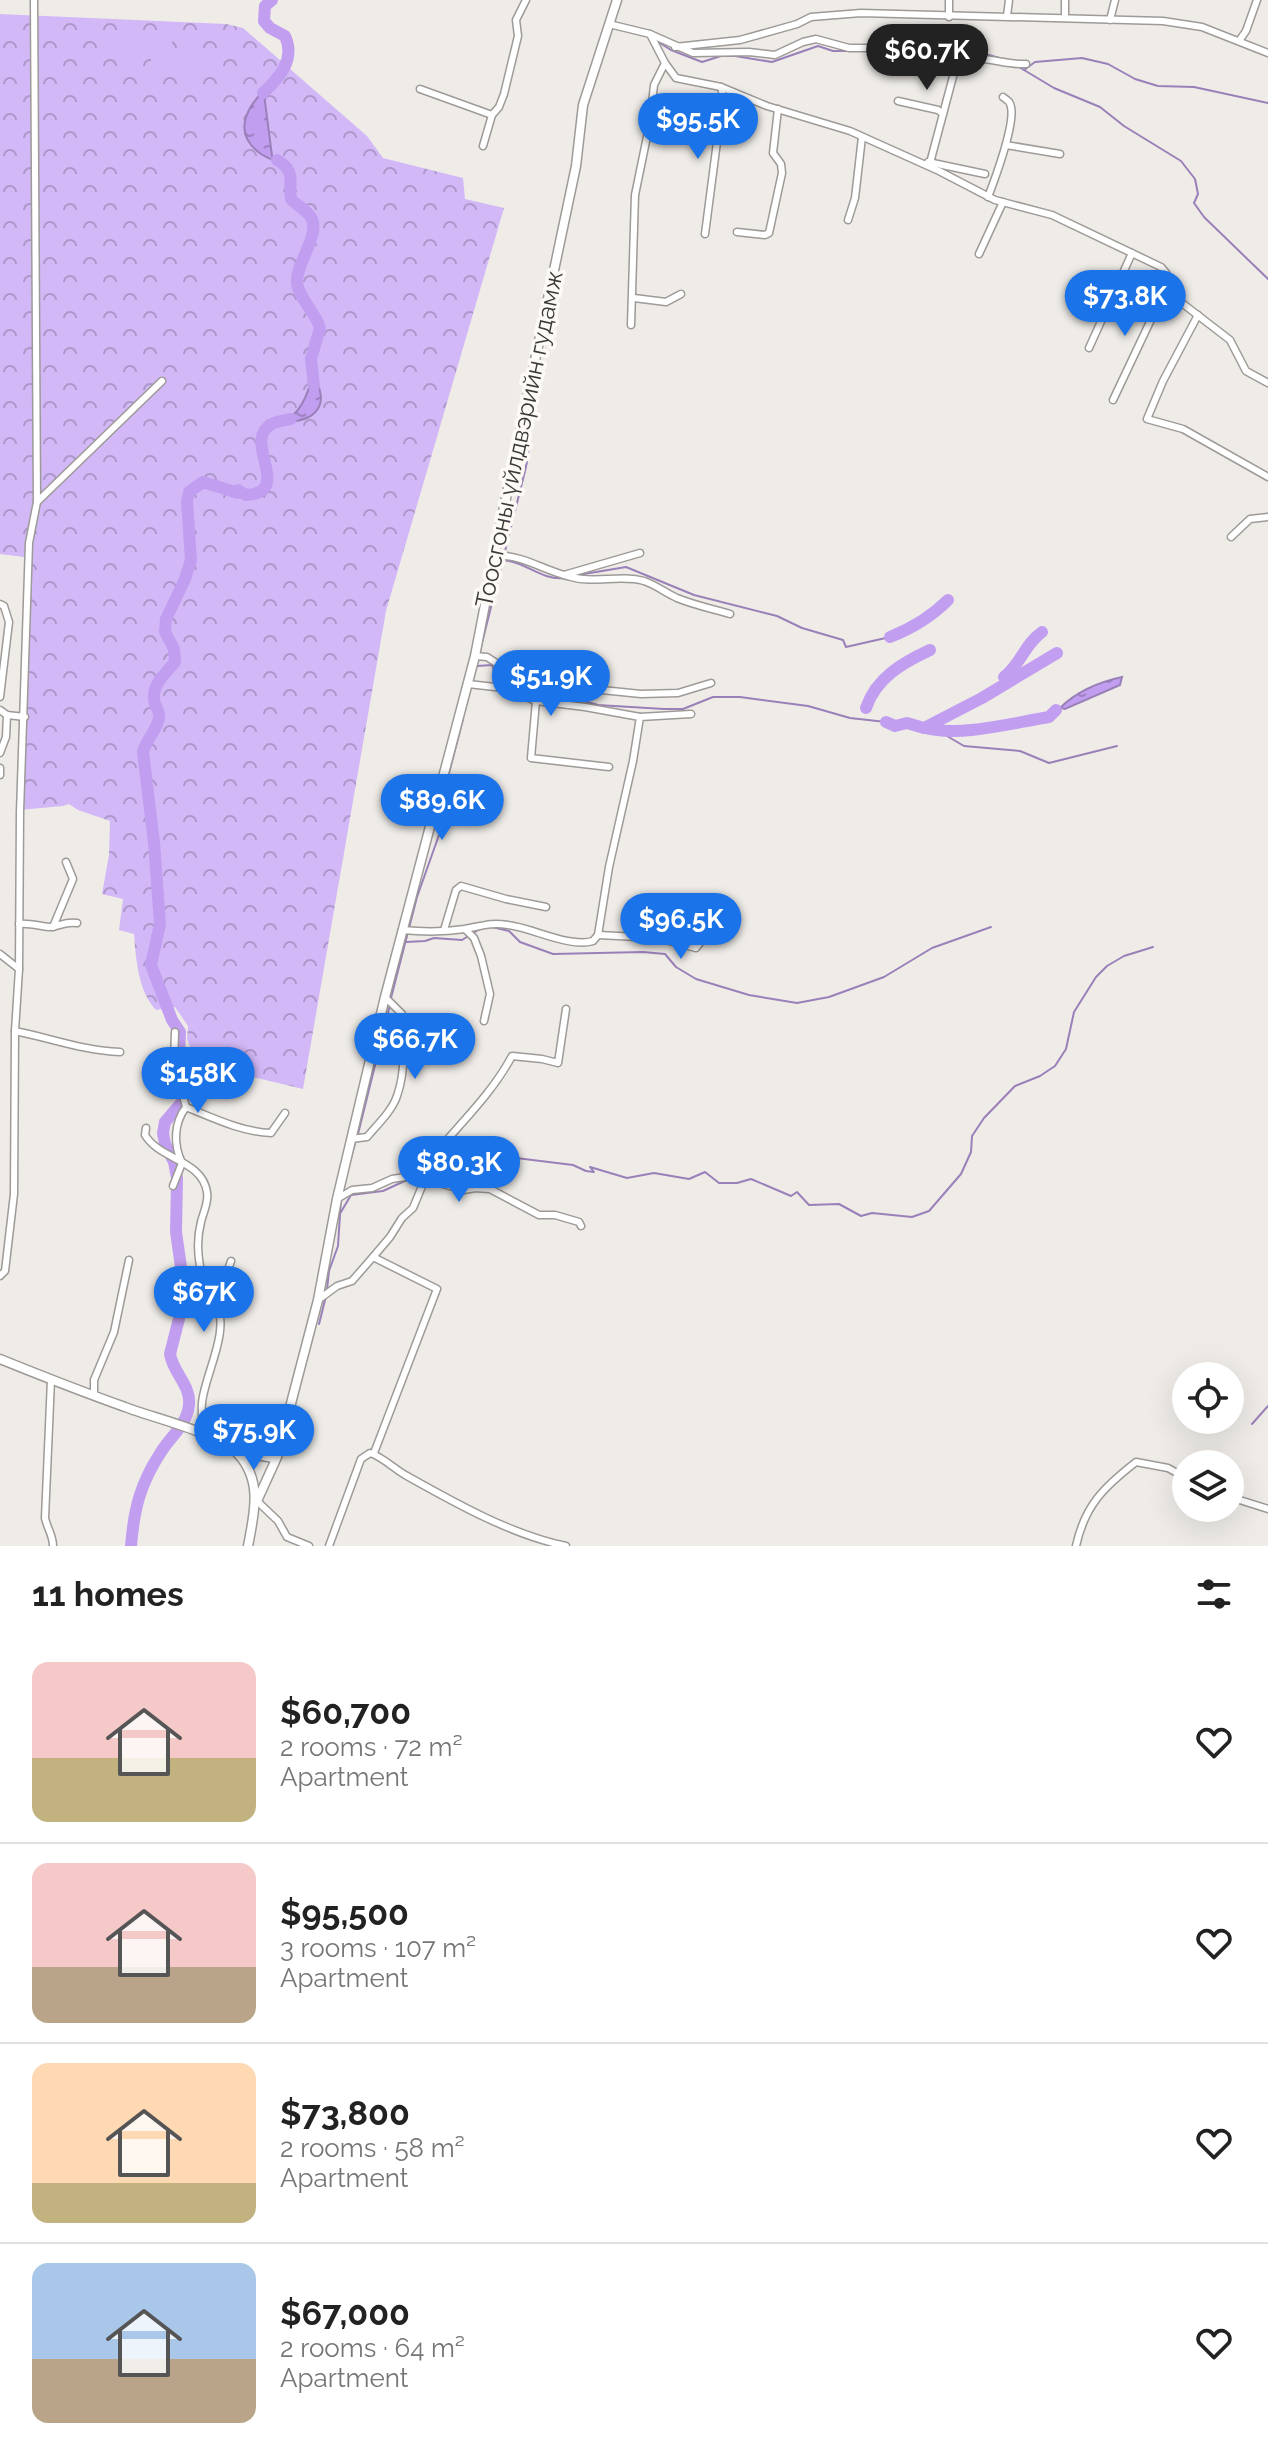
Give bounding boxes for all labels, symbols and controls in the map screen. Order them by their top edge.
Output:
pin: $60.7K [862,24,992,92]
text: $60.7K [884,35,970,65]
pin: $95.5K [633,93,763,161]
text: $95.5K [656,104,740,134]
street label: Тоосгоны үйлдвэрийн гудамж [469,268,569,610]
pin: $73.8K [1060,270,1190,338]
text: $73.8K [1083,281,1167,311]
pin: $51.9K [486,650,616,718]
text: $51.9K [510,661,592,691]
pin: $89.6K [377,774,507,842]
text: $89.6K [399,785,485,815]
pin: $96.5K [616,893,746,961]
text: $96.5K [638,904,724,934]
pin: $66.7K [350,1013,480,1081]
text: $66.7K [372,1024,458,1054]
pin: $158K [142,1047,254,1115]
text: $158K [160,1058,236,1088]
pin: $80.3K [394,1136,524,1204]
text: $80.3K [416,1147,502,1177]
pin: $67K [157,1266,251,1334]
text: $67K [172,1277,236,1307]
map controls [1172,1362,1244,1522]
button: locate [1172,1362,1244,1434]
pin: $75.9K [189,1404,319,1472]
text: $75.9K [212,1415,296,1445]
button: layers [1172,1450,1244,1522]
icon: filters [1192,1572,1236,1616]
text: 11 homes [32,1574,184,1614]
text: $60,700 [280,1692,411,1732]
icon: home [96,1694,192,1790]
icon: heart [1192,1720,1236,1764]
text: 2 rooms · 72 m² [280,1732,463,1762]
text: Apartment [280,1762,409,1792]
text: $95,500 [280,1893,409,1933]
icon: home [96,1895,192,1991]
icon: heart [1192,1921,1236,1965]
text: 3 rooms · 107 m² [280,1933,476,1963]
text: Apartment [280,1963,409,1993]
text: $73,800 [280,2093,410,2133]
icon: home [96,2095,192,2191]
icon: heart [1192,2121,1236,2165]
text: 2 rooms · 58 m² [280,2133,465,2163]
text: Apartment [280,2163,409,2193]
text: $67,000 [280,2293,410,2333]
icon: home [96,2295,192,2391]
icon: heart [1192,2321,1236,2365]
text: 2 rooms · 64 m² [280,2333,465,2363]
text: Apartment [280,2363,409,2393]

